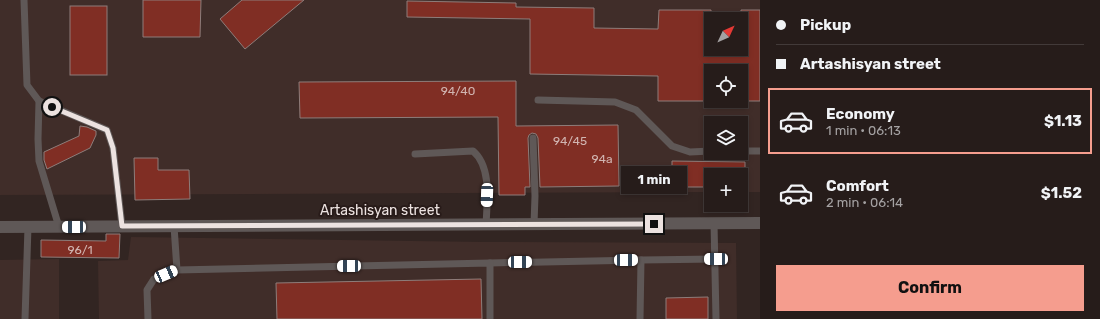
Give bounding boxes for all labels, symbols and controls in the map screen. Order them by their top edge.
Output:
north arrow [704,12,748,56]
map controls [704,12,748,212]
text: Pickup [800,16,851,34]
text: Artashisyan street [800,55,941,73]
button: locate [704,64,748,108]
house number: 94/40 [441,84,475,98]
route start [43,98,61,116]
icon: car [778,103,814,139]
text: Economy [826,105,895,123]
text: $1.13 [1044,112,1082,130]
button: layers [704,116,748,160]
text: 1 min · 06:13 [826,123,901,138]
house number: 94/45 [553,134,587,148]
house number: 94a [591,152,613,166]
callout: 1 min [621,166,687,194]
button: + [704,168,748,212]
text: 1 min [637,172,671,187]
icon: car [778,175,814,211]
text: Comfort [826,177,889,195]
car [481,183,493,207]
text: $1.52 [1041,184,1082,202]
text: 2 min · 06:14 [826,195,903,210]
street label: Artashisyan street [320,202,440,219]
route end [645,215,663,233]
car [62,221,86,233]
house number: 96/1 [67,243,93,257]
car [704,253,728,265]
car [614,254,638,266]
car [508,256,532,268]
car [337,260,361,272]
car [153,264,179,284]
button: Confirm [776,265,1084,311]

